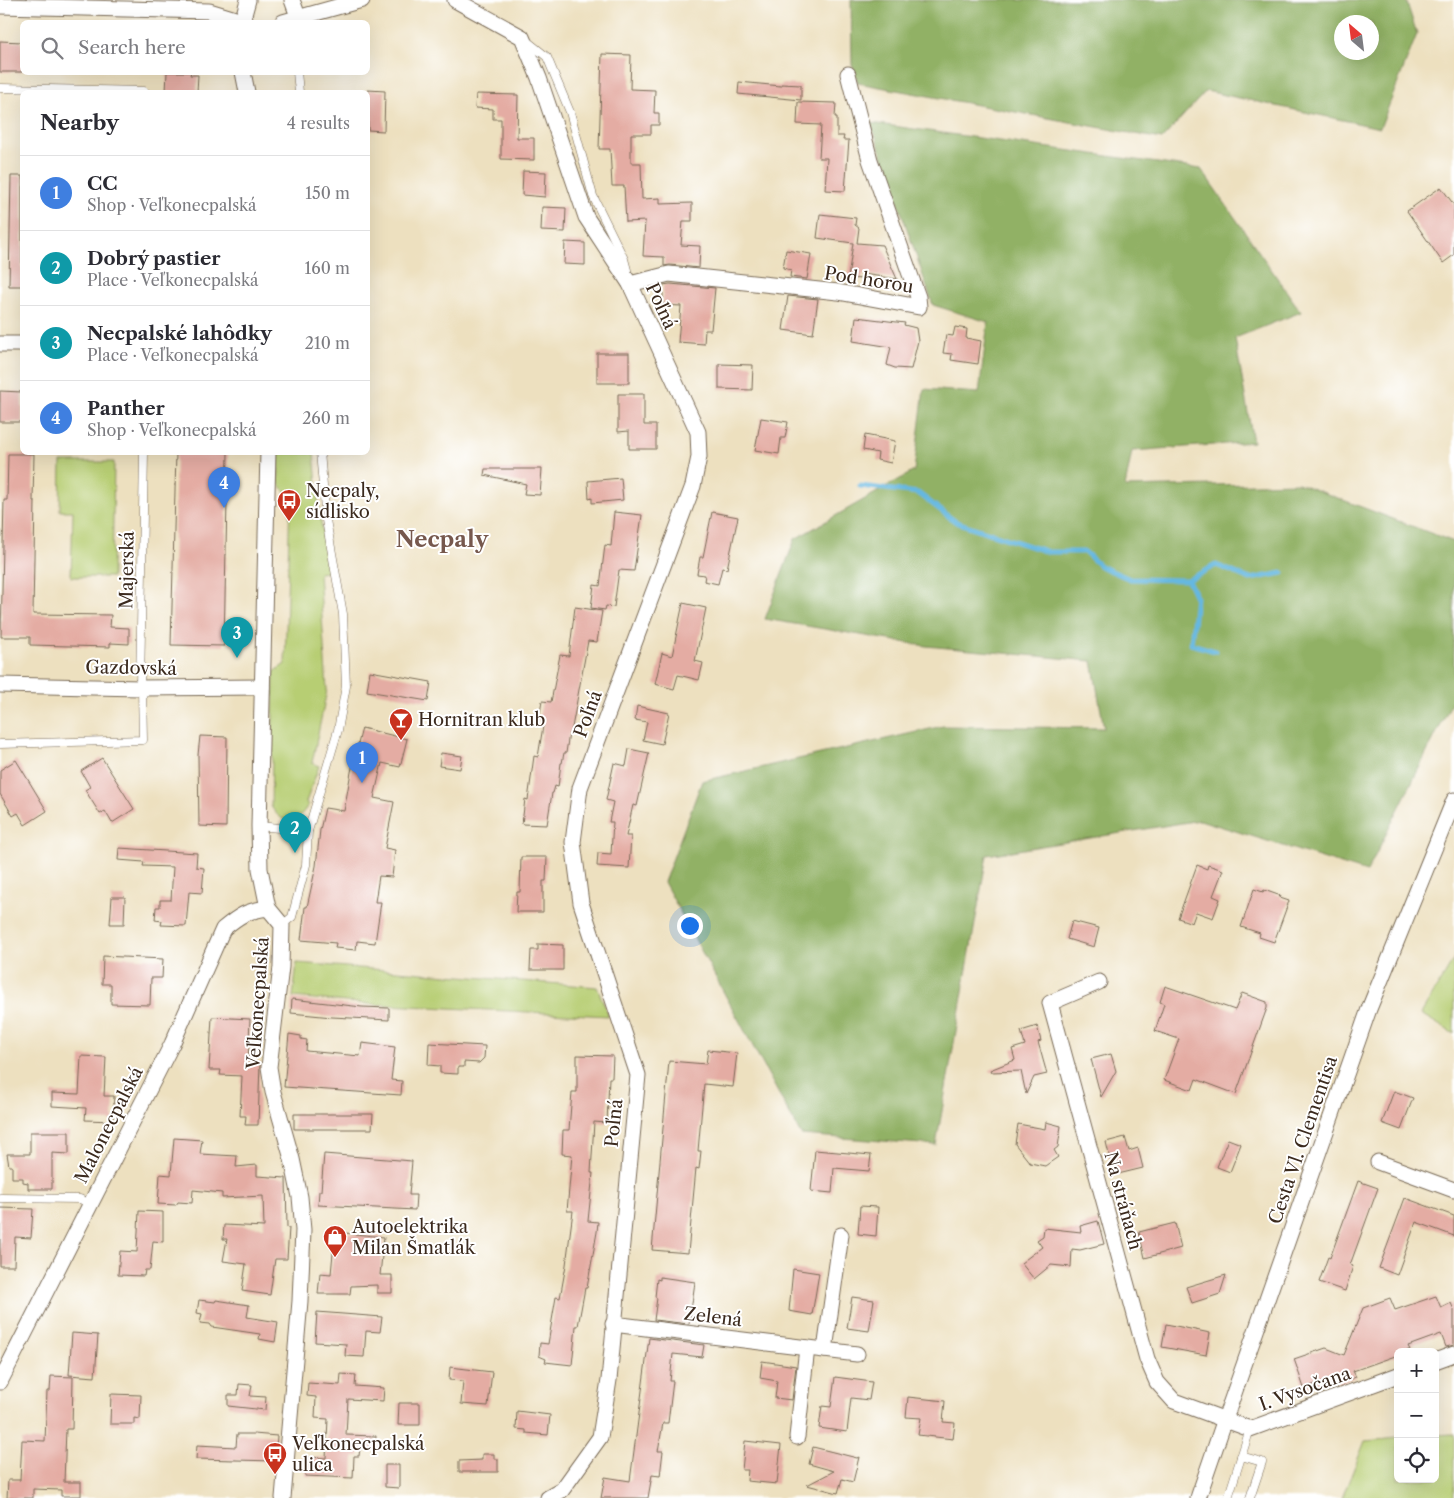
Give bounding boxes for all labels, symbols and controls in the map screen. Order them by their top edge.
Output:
north arrow [1334,15,1379,60]
search box [20,20,370,75]
icon: search [38,34,66,62]
text: Search here [78,36,186,59]
text: Nearby [40,110,119,135]
text: 4 results [287,113,350,133]
text: CC [87,172,118,195]
text: 1 [52,183,60,203]
text: 150 m [305,183,350,203]
text: Shop · Veľkonecpalská [87,195,256,215]
text: Dobrý pastier [87,247,221,270]
text: 2 [51,258,61,278]
text: 160 m [305,258,350,278]
street label: Pod horou [823,262,915,298]
text: Place · Veľkonecpalská [87,270,258,290]
street label: Poľná [641,279,681,333]
text: Necpalské lahôdky [87,322,272,345]
text: 3 [51,333,61,353]
text: 210 m [305,333,350,353]
text: Place · Veľkonecpalská [87,345,258,365]
text: Panther [87,397,165,420]
text: 4 [51,408,61,428]
text: 260 m [302,408,350,428]
text: Shop · Veľkonecpalská [87,420,256,440]
pin: 4 [208,467,240,508]
place label: Necpaly, sídlisko [306,480,379,523]
bus stop icon: Necpaly, sídlisko [276,488,302,522]
district label: Necpaly [396,526,489,553]
street label: Majerská [115,530,139,609]
pin: 3 [221,617,253,658]
street label: Gazdovská [85,656,177,680]
street label: Poľná [569,687,607,741]
bar icon: Hornitran klub [388,707,414,741]
place label: Hornitran klub [418,709,546,731]
pin: 1 [346,742,378,783]
pin: 2 [279,812,311,853]
your location [677,913,703,939]
street label: Veľkonecpalská [242,936,274,1071]
street label: Cesta Vl. Clementisa [1264,1053,1342,1227]
street label: Malonecpalská [70,1063,148,1187]
street label: Poľná [601,1097,628,1148]
street label: Na stráňach [1099,1149,1147,1253]
place label: Autoelektrika Milan Šmatlák [351,1216,477,1259]
shop icon: Autoelektrika Milan Šmatlák [322,1224,348,1258]
street label: Zelená [683,1303,744,1332]
map controls [1394,1348,1439,1483]
button: + [1394,1348,1439,1393]
street label: I. Vysočana [1256,1362,1354,1416]
button: − [1394,1393,1439,1438]
place label: Veľkonecpalská ulica [291,1433,425,1476]
button: locate [1394,1438,1439,1483]
bus stop icon: Veľkonecpalská ulica [262,1441,288,1475]

